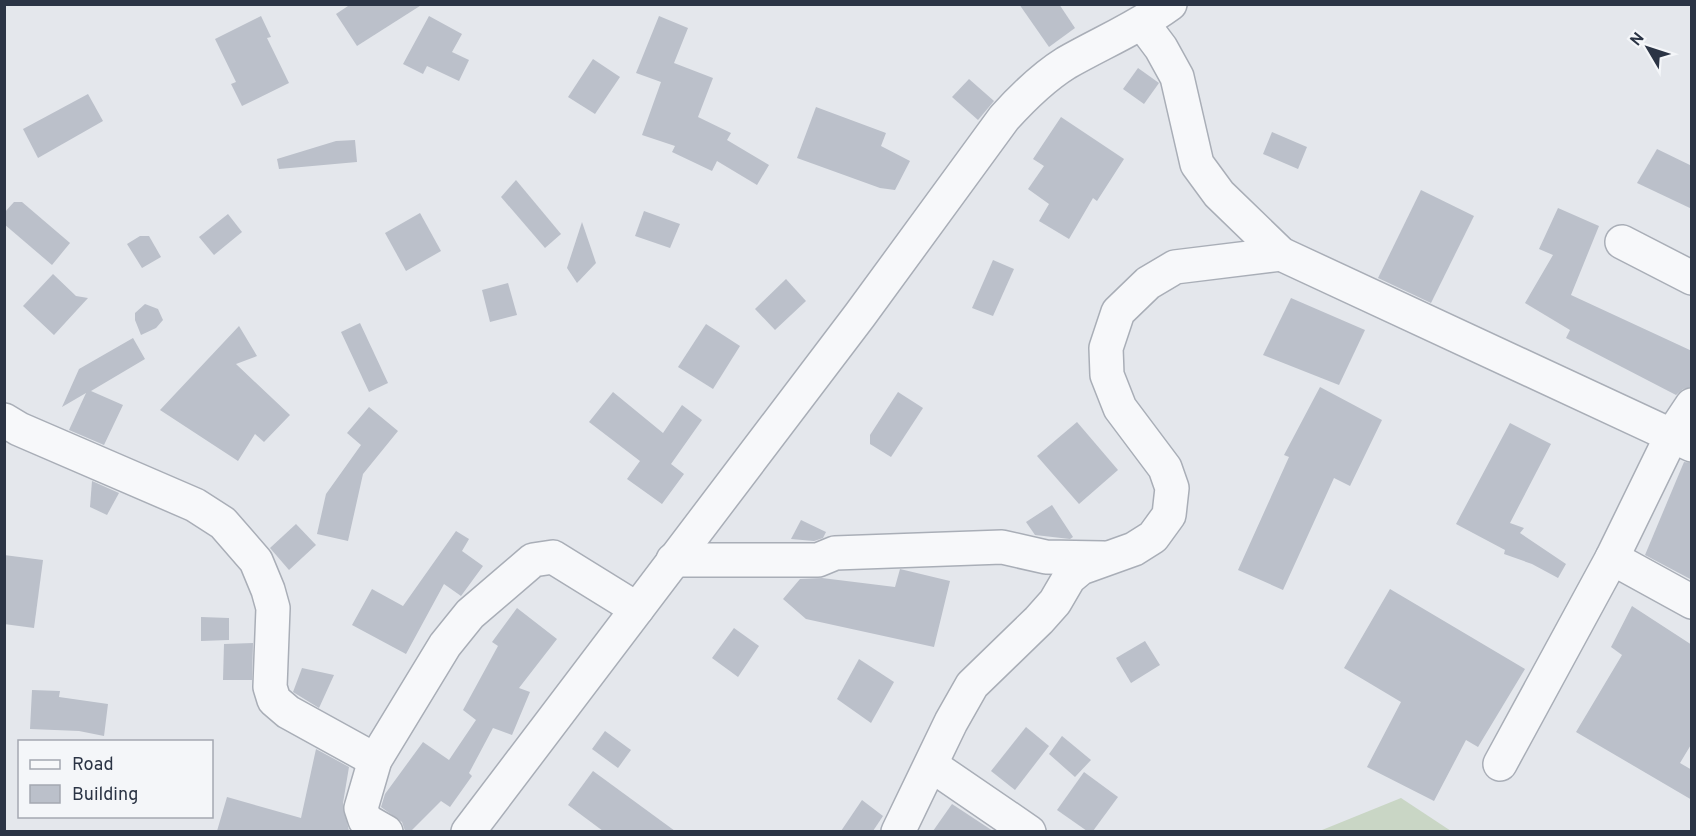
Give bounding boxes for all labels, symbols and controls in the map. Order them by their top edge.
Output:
north arrow [1618,18,1678,78]
text: N [1627,29,1649,51]
legend [18,740,213,818]
text: Road [72,754,114,777]
text: Building [72,784,138,807]

